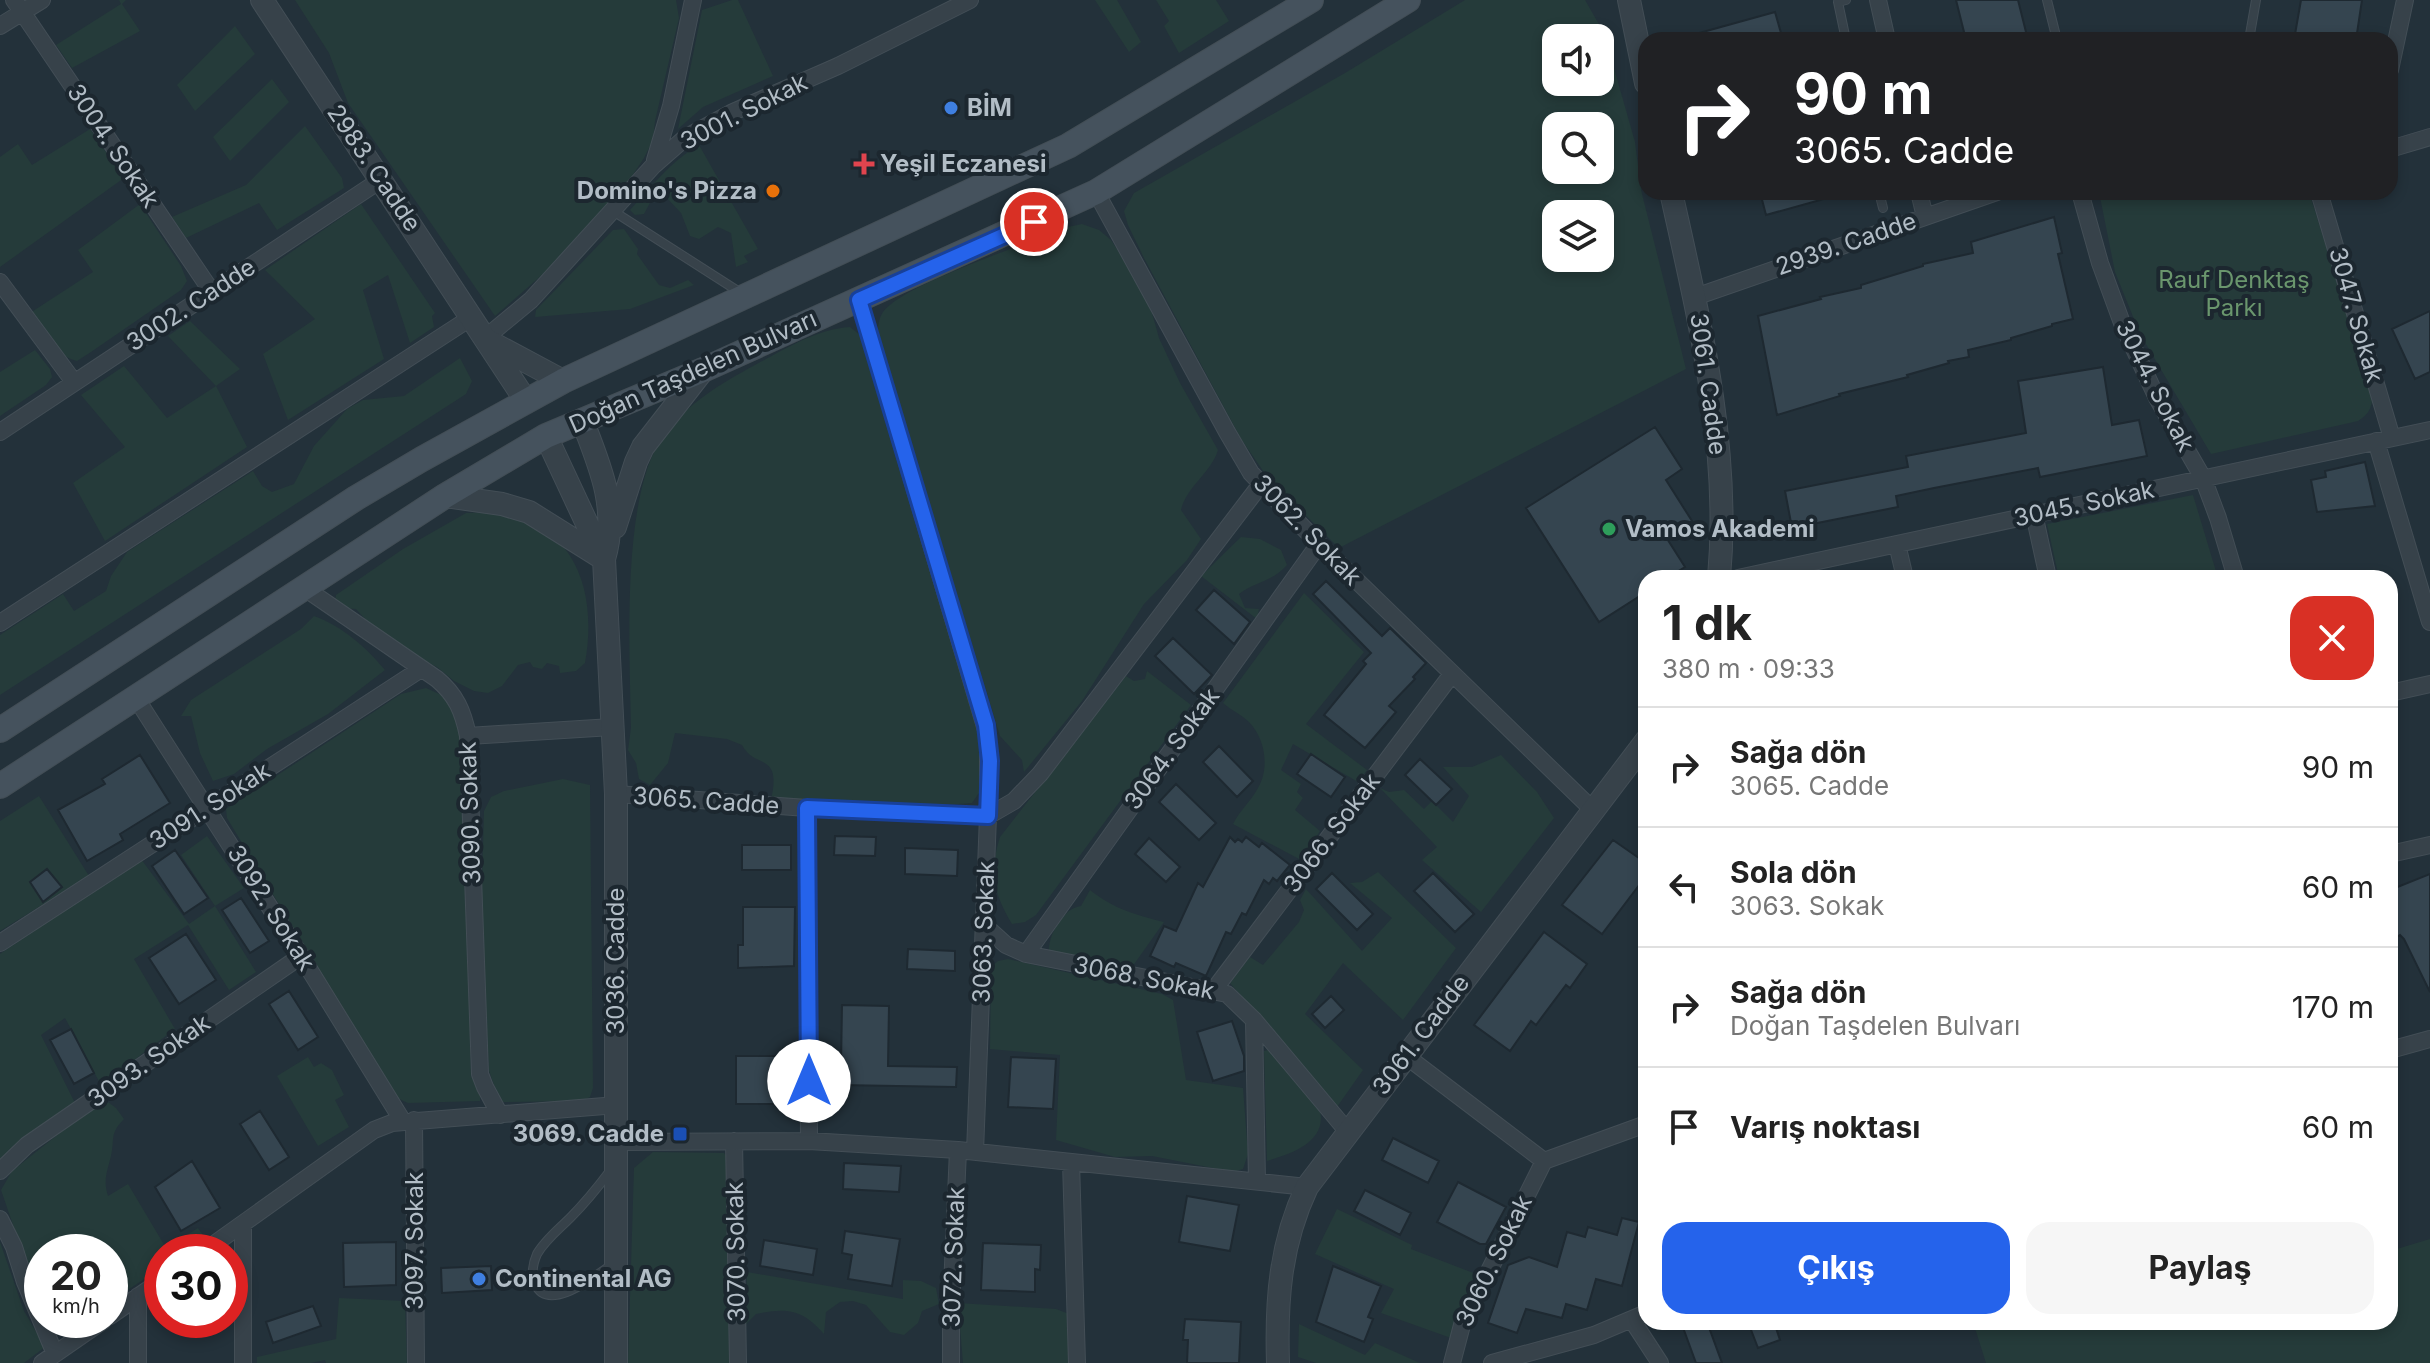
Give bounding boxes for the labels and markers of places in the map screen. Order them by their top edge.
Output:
place label: BİM [967,92,1012,122]
marker: BİM [942,99,960,117]
place label: Yeşil Eczanesi [880,149,1046,178]
marker: Yeşil Eczanesi [855,155,873,173]
place label: Domino's Pizza [577,176,757,205]
marker: Domino's Pizza [764,182,782,200]
pin [1000,188,1068,256]
place label: Vamos Akademi [1625,514,1815,543]
marker: Vamos Akademi [1600,520,1618,538]
place label: 3069. Cadde [513,1119,664,1148]
marker: 3069. Cadde [671,1125,689,1143]
place label: Continental AG [495,1264,672,1293]
marker: Continental AG [470,1270,488,1288]

